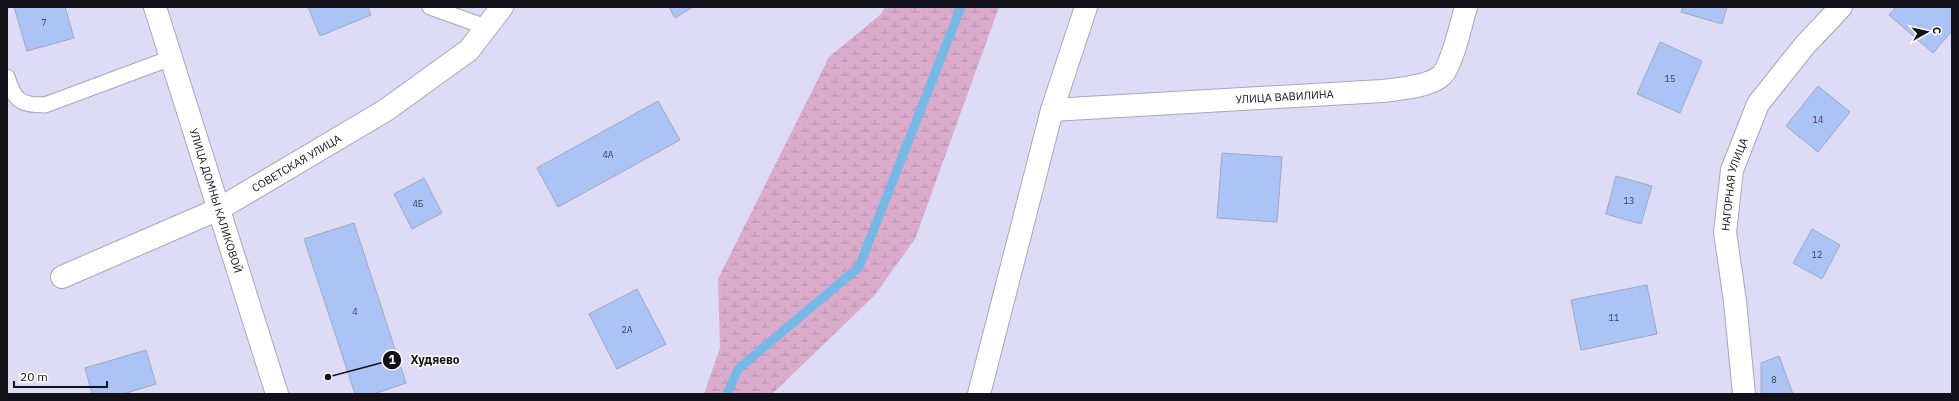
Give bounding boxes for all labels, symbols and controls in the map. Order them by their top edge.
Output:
north arrow [1907,12,1947,52]
house number: 7 [41,17,47,28]
text: С [1929,26,1944,35]
house number: 15 [1665,73,1675,84]
street label: УЛИЦА ВАВИЛИНА [1235,87,1334,106]
house number: 14 [1813,114,1823,125]
street label: УЛИЦА ДОМНЫ КАЛИКОВОЙ [187,127,245,275]
street label: СОВЕТСКАЯ УЛИЦА [249,131,344,195]
street label: НАГОРНАЯ УЛИЦА [1718,136,1751,232]
house number: 4А [602,149,614,160]
house number: 13 [1624,195,1634,206]
house number: 4Б [412,198,424,209]
house number: 12 [1812,249,1822,260]
house number: 4 [352,306,358,317]
house number: 11 [1609,312,1619,323]
house number: 2А [621,324,633,335]
callout: Худяево [382,348,468,372]
text: 1 [388,352,396,367]
text: Худяево [410,352,460,367]
scale bar [14,363,107,389]
text: 20 m [20,369,48,384]
house number: 8 [1771,374,1777,385]

